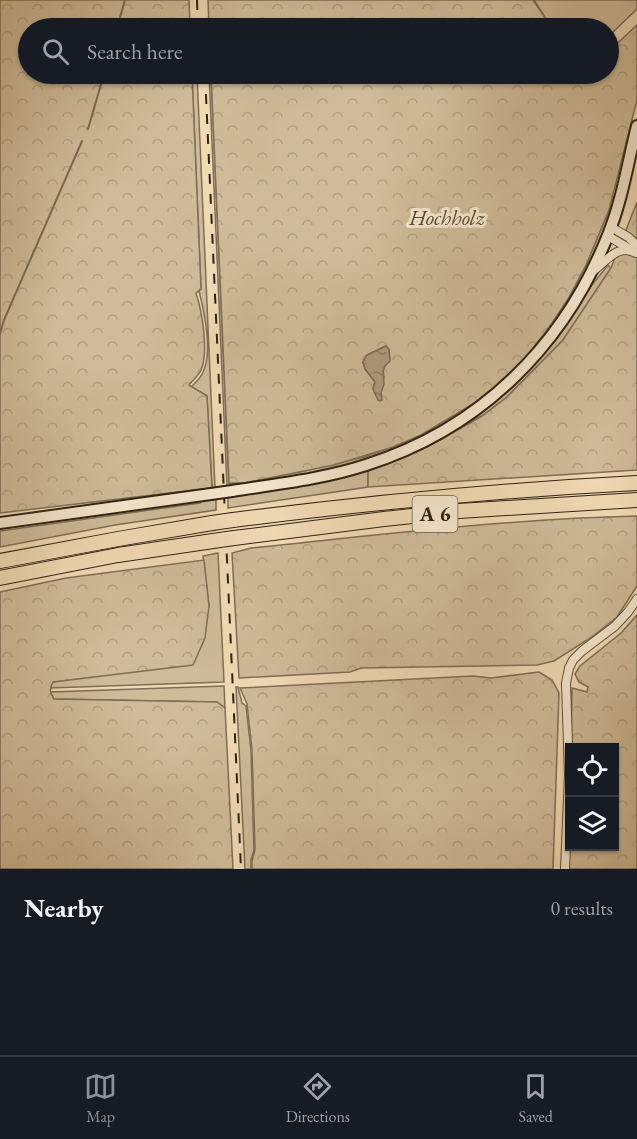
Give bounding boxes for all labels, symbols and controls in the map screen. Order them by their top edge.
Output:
search box [18,18,619,84]
icon: search [39,35,72,68]
text: Search here [87,37,182,66]
park label: Hochholz [408,203,485,232]
road number: A 6 [412,496,458,532]
map controls [565,743,619,851]
button: locate [565,743,619,797]
button: layers [565,797,619,851]
text: Nearby [24,891,104,925]
text: 0 results [550,895,613,921]
tab: Map [84,1070,117,1127]
tab: Directions [286,1070,350,1127]
tab: Saved [518,1070,553,1127]

